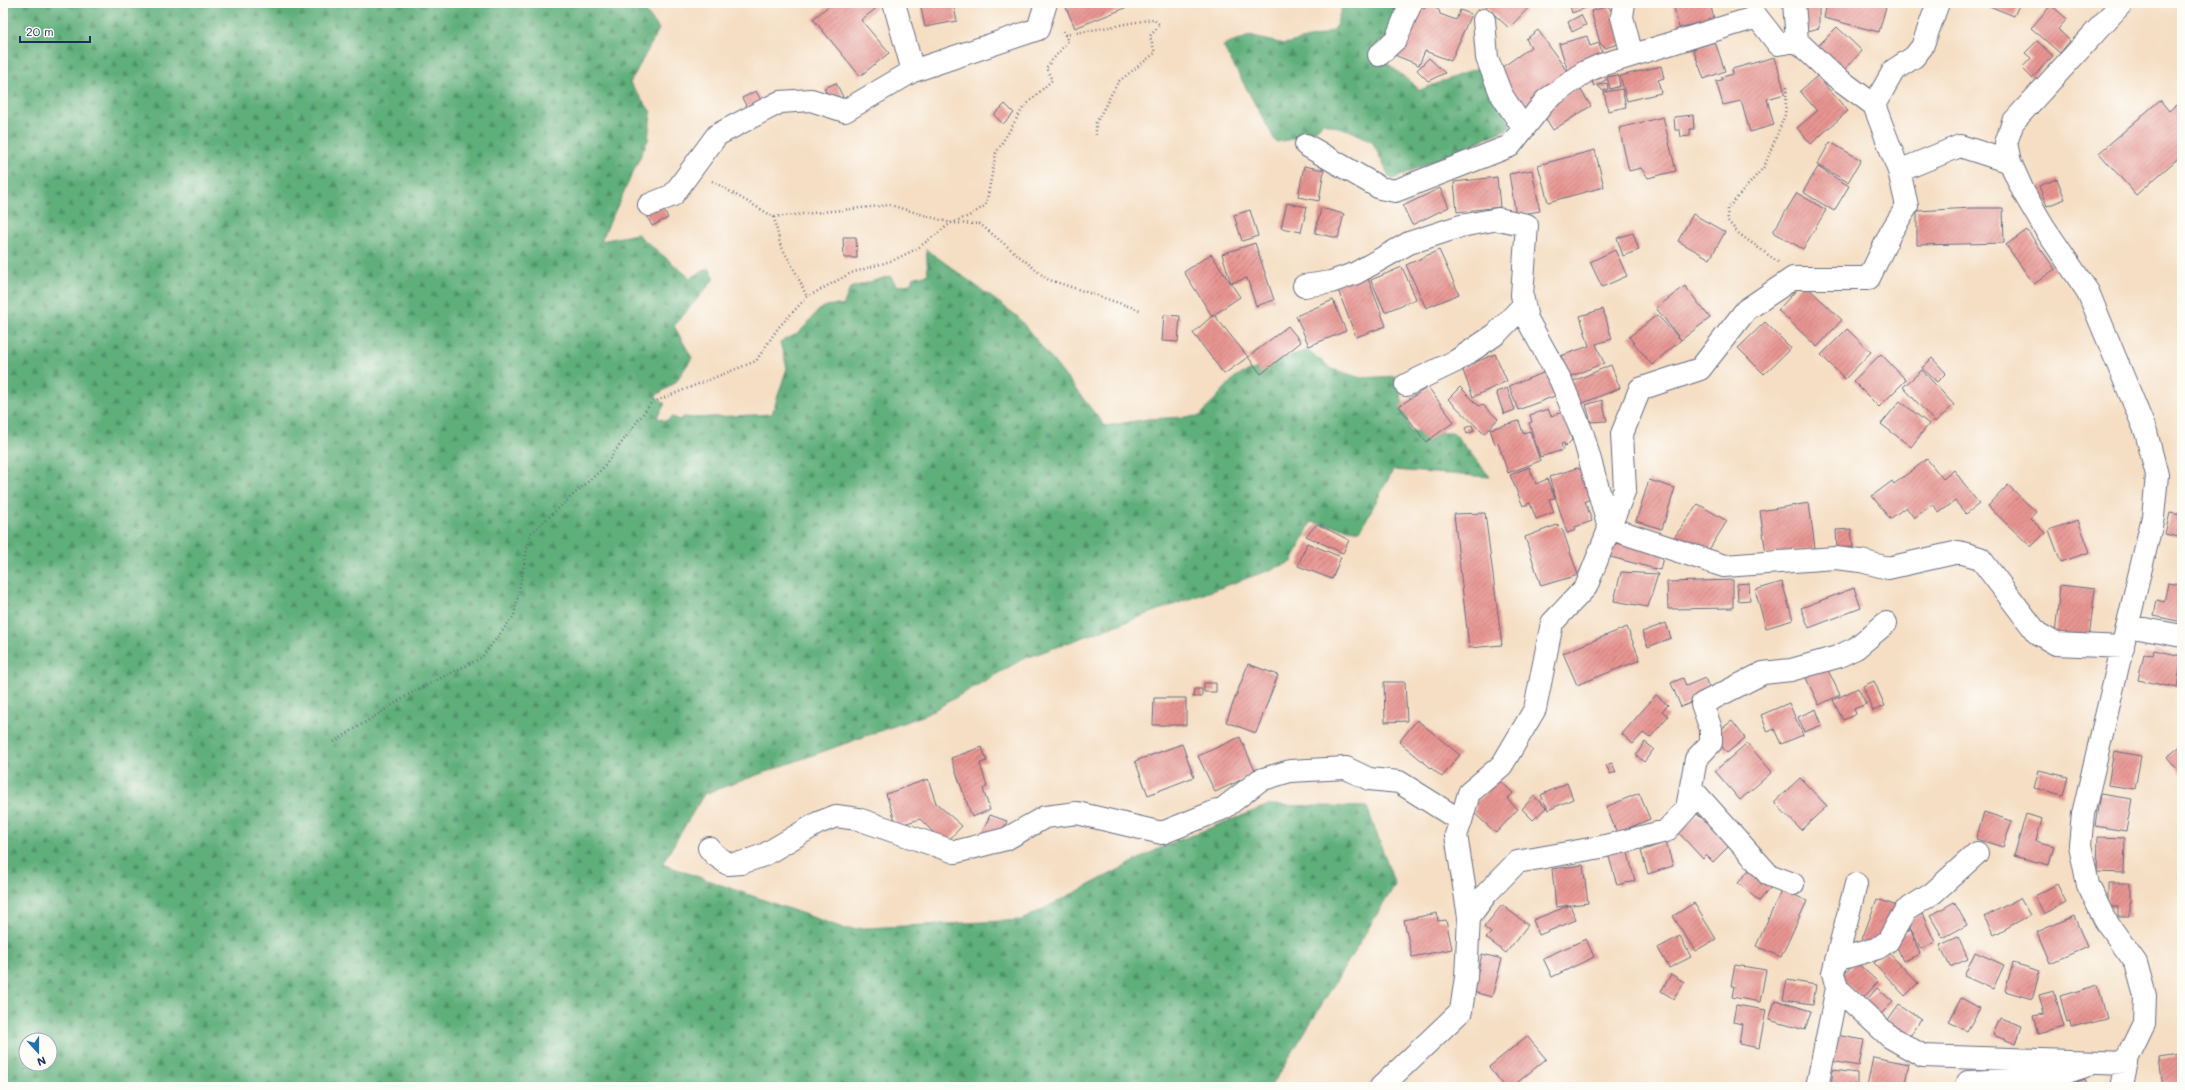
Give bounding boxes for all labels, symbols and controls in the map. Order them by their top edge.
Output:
scale bar [20,18,90,44]
text: 20 m [26,23,54,39]
north arrow [18,1032,58,1072]
text: N [35,1053,48,1070]

